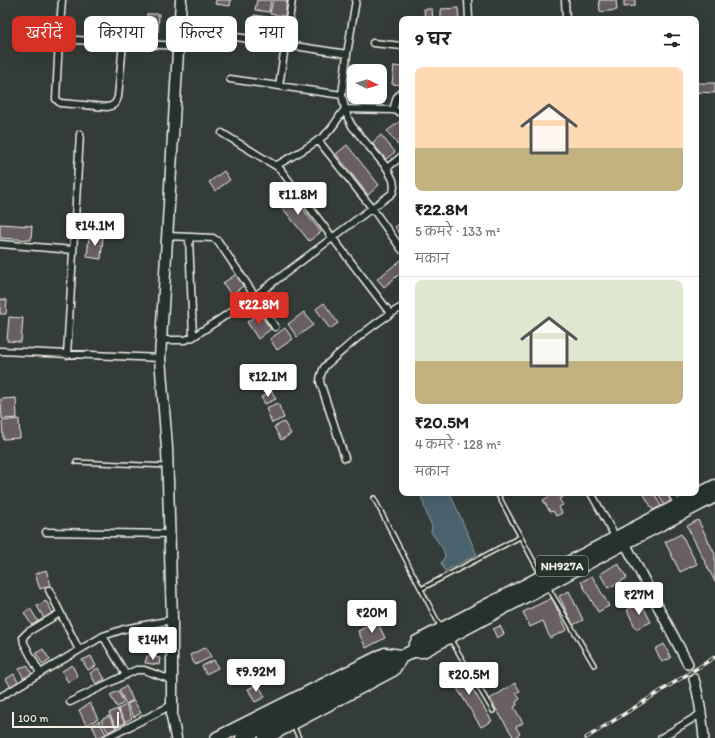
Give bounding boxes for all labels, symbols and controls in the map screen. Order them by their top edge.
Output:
chip: खरीदें [12,16,76,52]
chip: किराया [84,16,158,52]
chip: फ़िल्टर [166,16,237,52]
chip: नया [245,16,298,52]
text: 9 घर [415,29,450,49]
icon: filters [661,29,683,51]
north arrow [347,64,387,104]
map controls [347,64,387,104]
icon: home [513,93,585,165]
pin: ₹11.8M [265,182,331,216]
text: ₹11.8M [279,187,317,202]
text: ₹22.8M [415,199,468,219]
pin: ₹14.1M [62,213,128,247]
text: ₹14.1M [75,218,115,233]
text: 5 कमरे · 133 m² [415,224,500,239]
text: मकान [415,251,449,266]
pin: ₹22.8M [226,292,292,326]
text: ₹22.8M [239,297,279,312]
icon: home [513,306,585,378]
pin: ₹12.1M [235,364,301,398]
text: ₹12.1M [249,369,287,384]
text: ₹20.5M [415,412,469,432]
text: 4 कमरे · 128 m² [415,437,501,452]
text: मकान [415,464,449,479]
road number: NH927A [536,556,588,576]
pin: ₹27M [615,582,663,616]
text: ₹27M [624,587,654,602]
pin: ₹20M [348,600,396,634]
text: ₹20M [356,605,388,620]
pin: ₹14M [129,627,177,661]
text: ₹14M [138,632,168,647]
pin: ₹9.92M [223,659,289,693]
pin: ₹20.5M [436,662,502,696]
text: ₹9.92M [236,664,276,679]
text: ₹20.5M [448,667,490,682]
scale bar [12,710,119,729]
text: 100 m [18,712,48,725]

